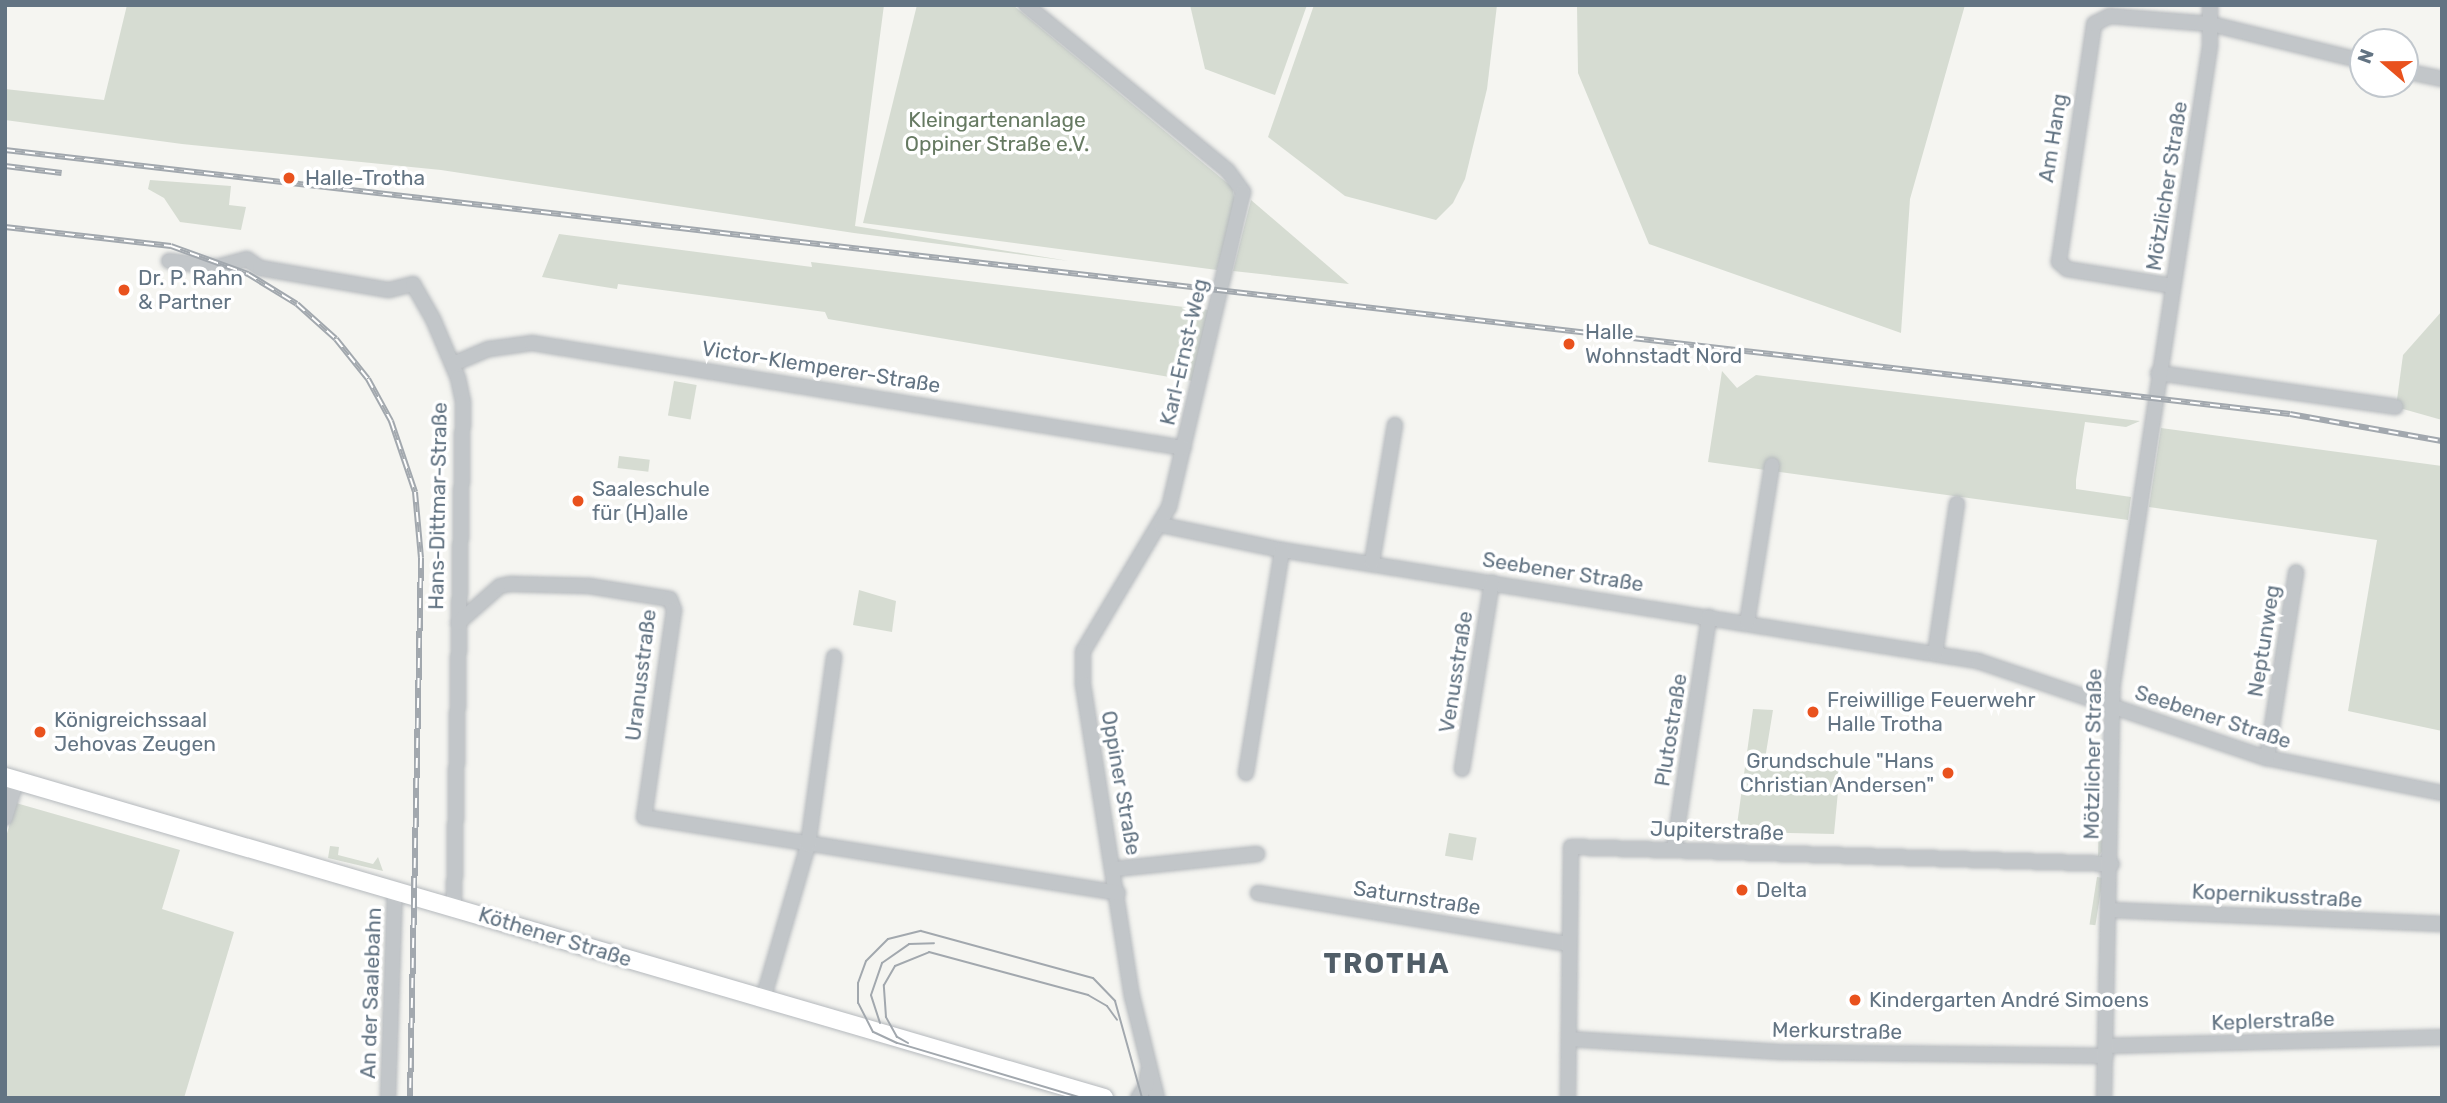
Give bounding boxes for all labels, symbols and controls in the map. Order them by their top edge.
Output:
north arrow [2349,28,2419,98]
text: N [2353,46,2379,67]
street label: Am Hang [2034,92,2072,184]
street label: Mötzlicher Straße [2141,99,2193,273]
park label: Kleingartenanlage Oppiner Straße e.V. [904,107,1090,157]
place label: Halle-Trotha [305,165,425,191]
marker: Halle-Trotha [279,168,299,188]
place label: Dr. P. Rahn & Partner [138,265,243,315]
street label: Karl-Ernst-Weg [1155,276,1213,428]
marker: Dr. P. Rahn & Partner [116,282,132,298]
place label: Halle Wohnstadt Nord [1585,319,1742,369]
marker: Halle Wohnstadt Nord [1559,334,1579,354]
street label: Victor-Klemperer-Straße [700,336,942,398]
street label: Hans-Dittmar-Straße [424,402,452,610]
place label: Saaleschule für (H)alle [592,476,710,526]
marker: Saaleschule für (H)alle [570,493,586,509]
street label: Seebener Straße [1480,547,1646,597]
street label: Neptunweg [2243,583,2285,699]
street label: Uranusstraße [620,608,662,742]
street label: Venusstraße [1434,609,1478,735]
street label: Mötzlicher Straße [2079,668,2107,840]
street label: Plutostraße [1650,672,1692,788]
street label: Seebener Straße [2131,680,2295,754]
place label: Freiwillige Feuerwehr Halle Trotha [1827,687,2035,737]
marker: Freiwillige Feuerwehr Halle Trotha [1805,704,1821,720]
place label: Königreichssaal Jehovas Zeugen [54,707,216,757]
street label: Oppiner Straße [1096,709,1146,857]
marker: Königreichssaal Jehovas Zeugen [32,724,48,740]
place label: Grundschule "Hans Christian Andersen" [1739,748,1934,798]
marker: Grundschule "Hans Christian Andersen" [1940,765,1956,781]
street label: Jupiterstraße [1650,816,1784,846]
street label: Saturnstraße [1352,876,1482,920]
place label: Delta [1756,877,1807,903]
street label: Kopernikusstraße [2191,879,2363,913]
marker: Delta [1734,882,1750,898]
street label: Köthener Straße [475,902,635,972]
street label: An der Saalebahn [355,907,387,1079]
district label: TROTHA [1324,947,1450,981]
place label: Kindergarten André Simoens [1869,987,2149,1013]
marker: Kindergarten André Simoens [1847,992,1863,1008]
street label: Keplerstraße [2211,1006,2335,1036]
street label: Merkurstraße [1772,1017,1902,1045]

